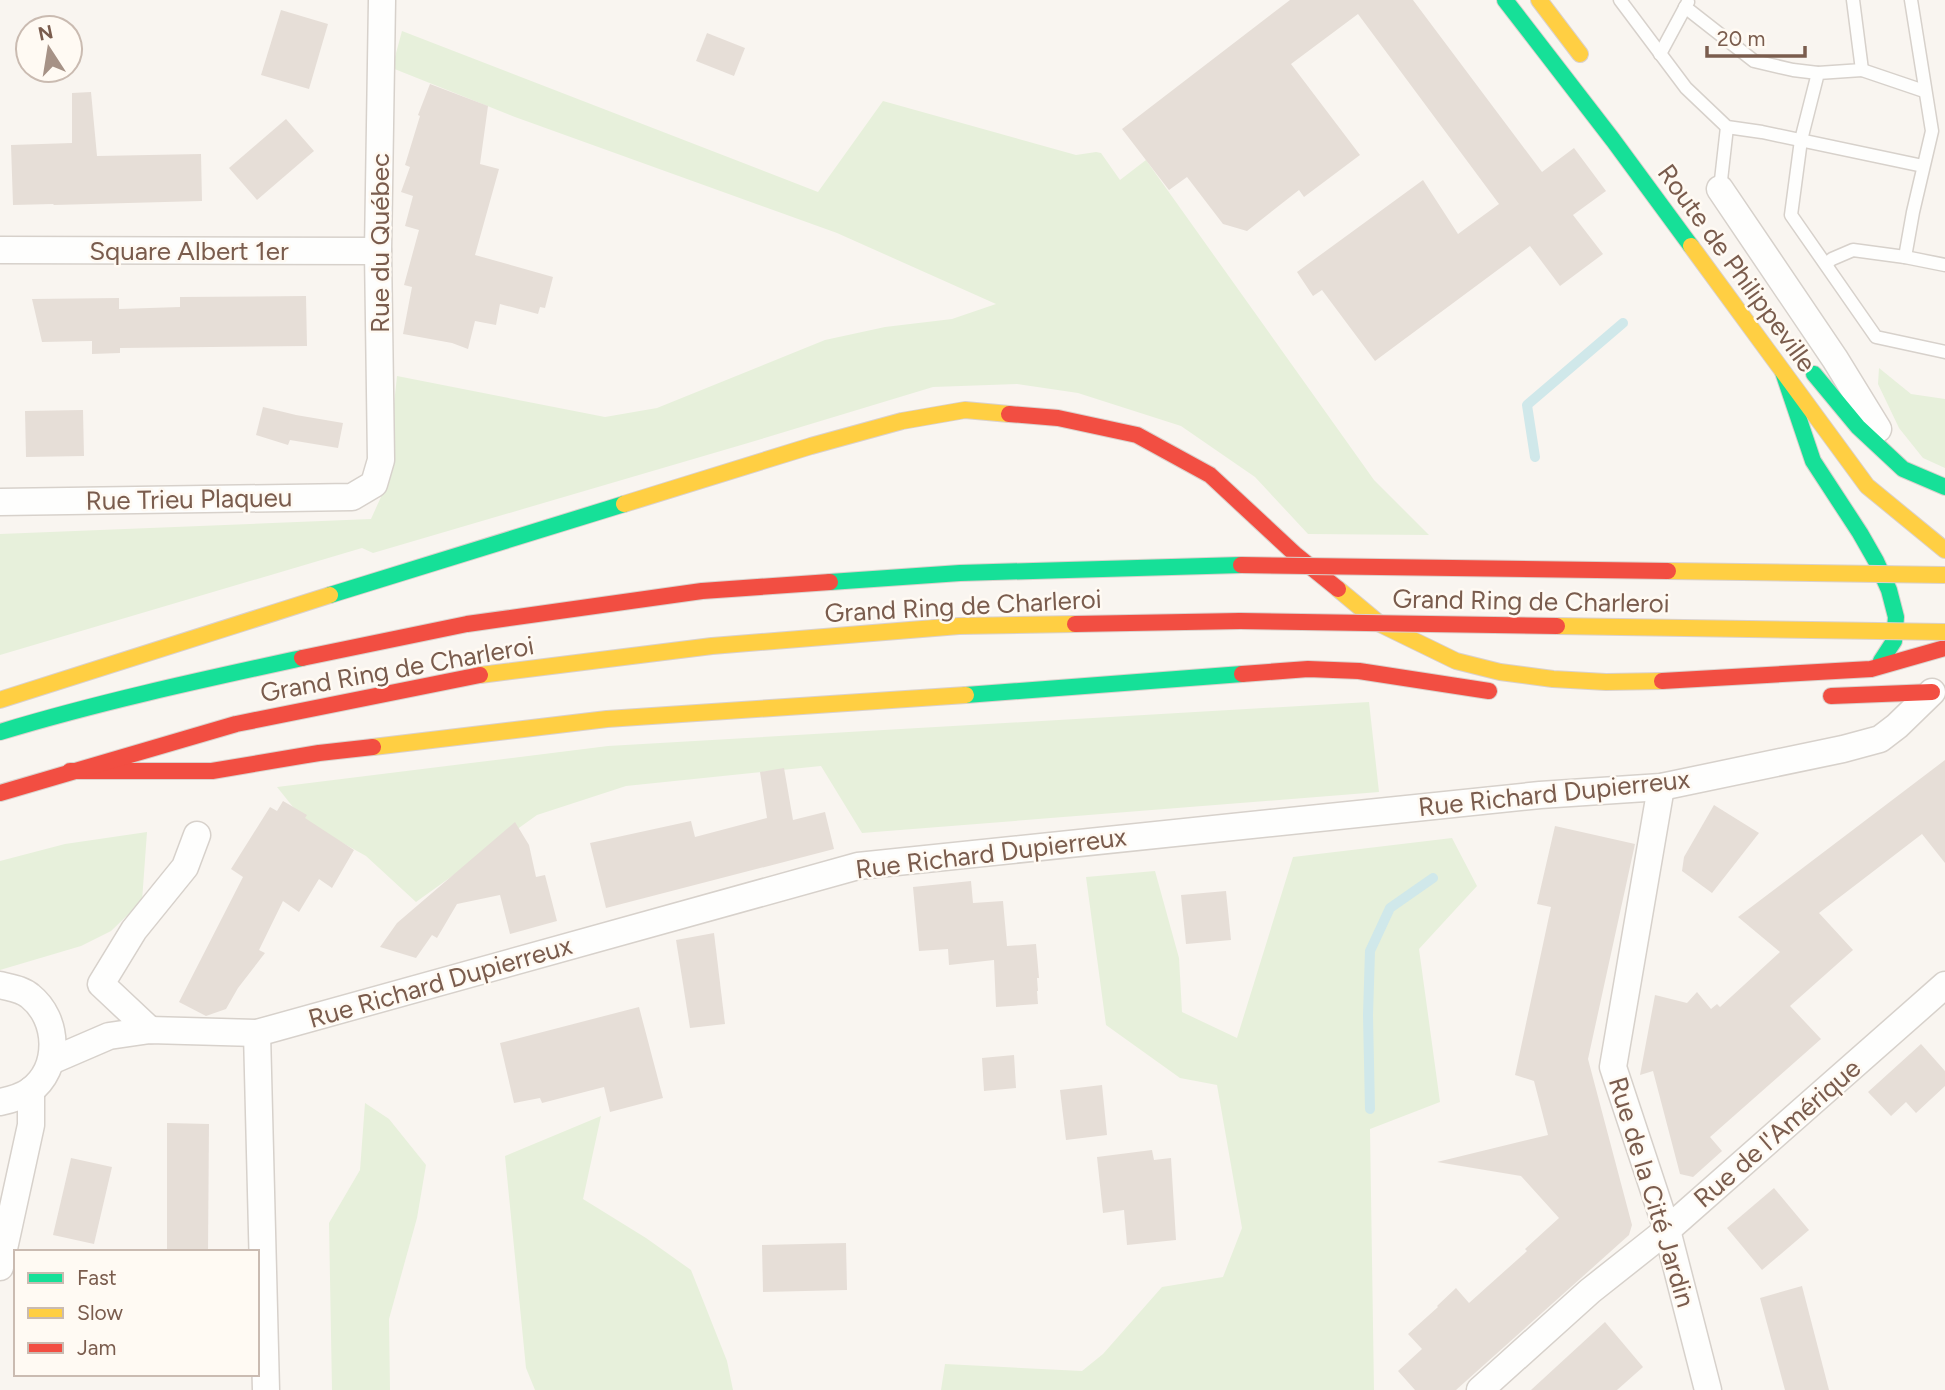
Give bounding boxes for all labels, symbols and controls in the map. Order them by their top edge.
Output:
north arrow [14,14,84,84]
scale bar [1707,14,1805,58]
text: N [36,20,55,46]
text: 20 m [1717,26,1765,51]
street label: Rue du Québec [364,153,396,333]
street label: Route de Philippeville [1651,158,1823,378]
street label: Square Albert 1er [89,235,289,267]
street label: Rue Trieu Plaqueu [85,481,293,517]
street label: Grand Ring de Charleroi [824,583,1102,629]
street label: Grand Ring de Charleroi [1392,583,1670,619]
street label: Grand Ring de Charleroi [258,629,536,709]
street label: Rue Richard Dupierreux [1417,763,1692,823]
street label: Rue Richard Dupierreux [854,820,1129,885]
street label: Rue Richard Dupierreux [305,929,576,1035]
street label: Rue de l'Amérique [1687,1052,1867,1214]
street label: Rue de la Cité Jardin [1602,1073,1702,1311]
legend [14,1250,259,1376]
text: Fast [77,1265,117,1290]
text: Slow [77,1300,123,1325]
text: Jam [77,1335,116,1360]

